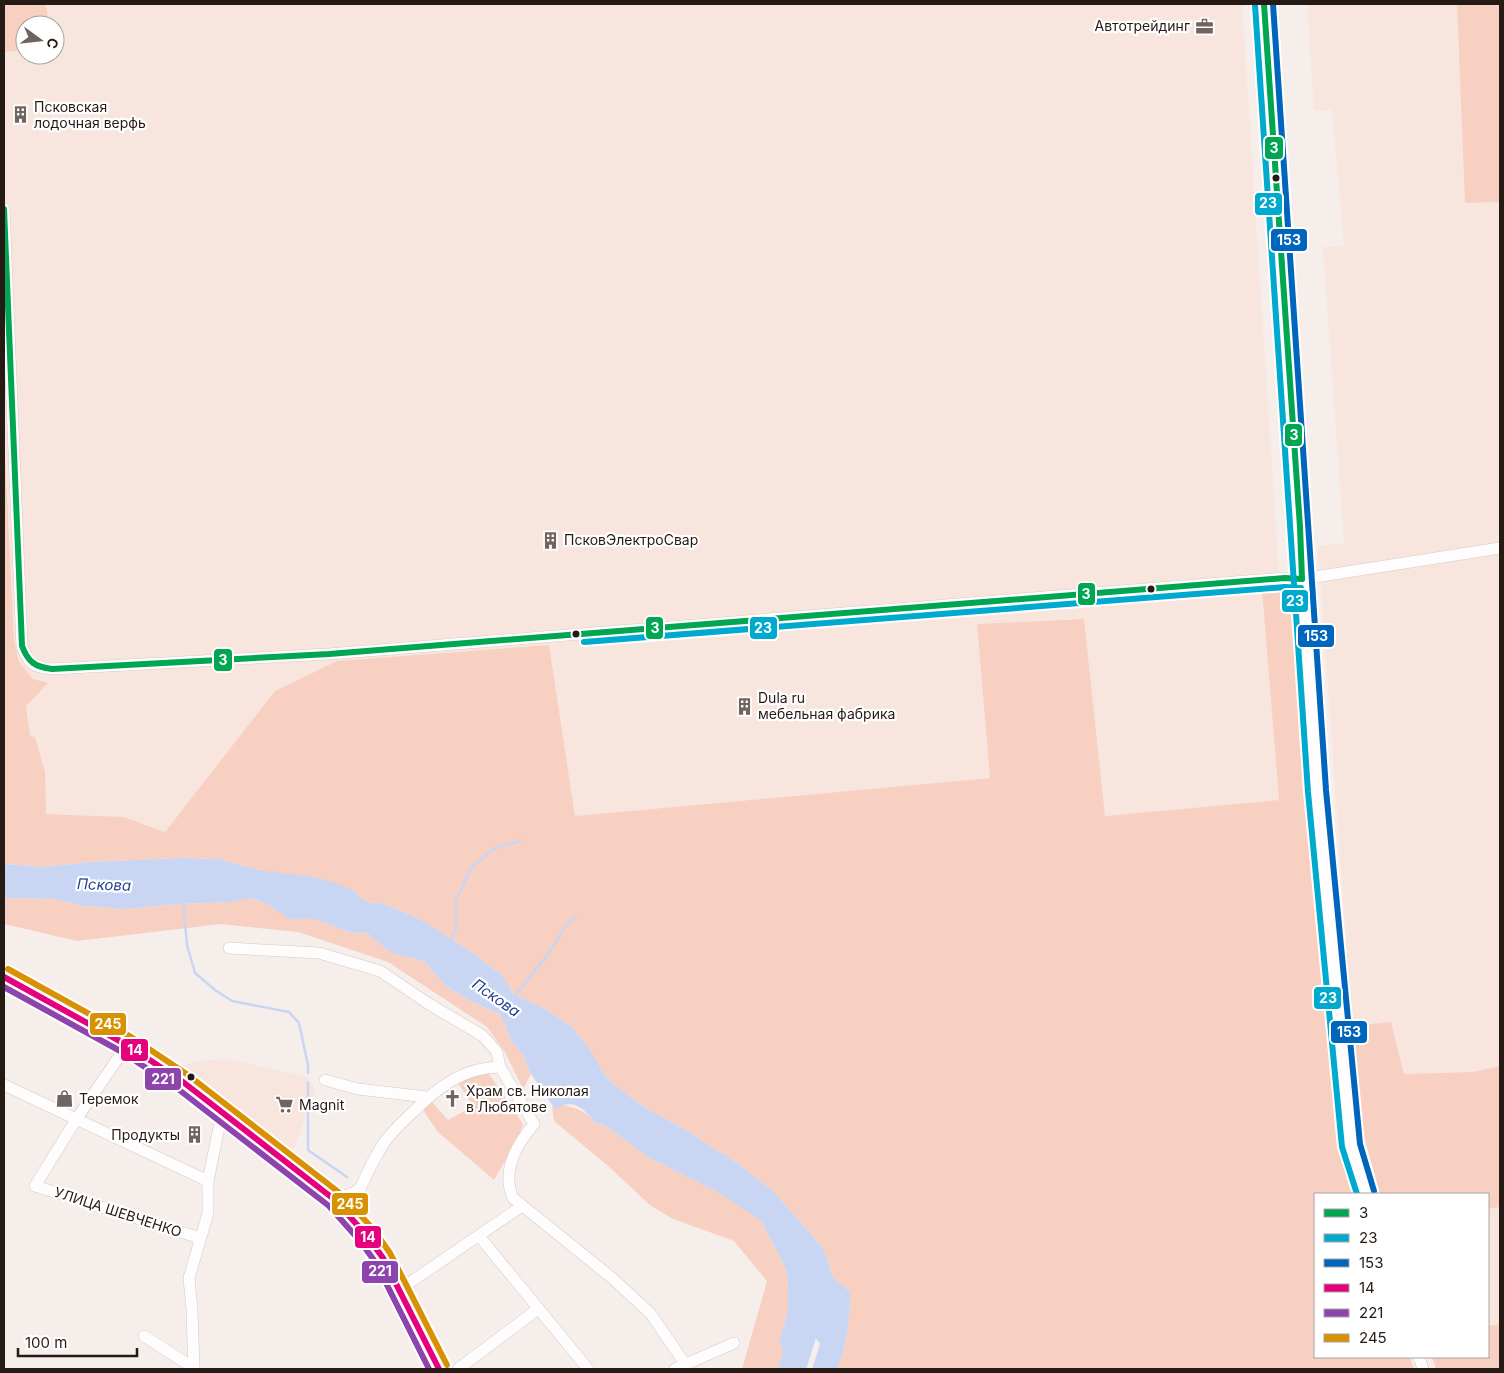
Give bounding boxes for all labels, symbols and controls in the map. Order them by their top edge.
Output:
north arrow [15,15,65,65]
office icon: Автотрейдинг [1194,16,1214,36]
place label: Автотрейдинг [1095,17,1190,34]
text: С [43,36,63,51]
place label: Псковская лодочная верфь [34,98,146,131]
building icon: Псковская лодочная верфь [10,105,30,125]
line badge: 3 [1264,136,1284,160]
text: 3 [1269,139,1279,156]
unlabelled marker [1271,173,1281,183]
line badge: 23 [1254,192,1283,216]
text: 23 [1259,194,1277,211]
line badge: 153 [1270,228,1308,252]
text: 153 [1277,231,1301,248]
line badge: 3 [1284,423,1303,447]
text: 3 [1289,426,1299,443]
building icon: ПсковЭлектроСвар [540,530,560,550]
place label: ПсковЭлектроСвар [564,531,698,548]
line badge: 3 [1077,582,1096,606]
unlabelled marker [1146,584,1156,594]
text: 3 [1081,585,1091,602]
line badge: 23 [1281,589,1309,613]
text: 23 [1286,592,1304,609]
line badge: 3 [645,616,664,640]
line badge: 23 [749,616,778,640]
text: 3 [650,619,660,636]
text: 23 [754,619,772,636]
line badge: 153 [1297,624,1335,648]
text: 153 [1304,627,1328,644]
unlabelled marker [571,629,581,639]
line badge: 3 [213,648,233,672]
text: 3 [218,651,228,668]
place label: Dula ru мебельная фабрика [758,689,895,722]
building icon: Dula ru мебельная фабрика [734,696,754,716]
water label: Пскова [77,874,131,895]
water label: Пскова [469,974,524,1021]
line badge: 23 [1313,986,1342,1010]
text: 23 [1319,989,1337,1006]
line badge: 245 [89,1012,127,1036]
text: 245 [94,1015,122,1032]
line badge: 153 [1330,1020,1368,1044]
text: 153 [1337,1023,1361,1040]
line badge: 14 [120,1038,149,1062]
text: 14 [127,1041,143,1058]
line badge: 221 [144,1067,182,1091]
text: 221 [151,1070,175,1087]
unlabelled marker [186,1072,196,1082]
place label: Храм св. Николая в Любятове [466,1082,589,1115]
shop icon: Теремок [55,1089,75,1109]
church icon: Храм св. Николая в Любятове [442,1089,462,1109]
place label: Теремок [79,1090,139,1107]
supermarket icon: Magnit [275,1095,295,1115]
place label: Magnit [299,1096,345,1113]
building icon: Продукты [184,1125,204,1145]
place label: Продукты [111,1126,180,1143]
street label: УЛИЦА ШЕВЧЕНКО [52,1183,184,1240]
line badge: 245 [331,1192,369,1216]
legend [1314,1193,1489,1358]
text: 245 [336,1195,364,1212]
text: 3 [1359,1203,1368,1222]
line badge: 14 [354,1225,382,1249]
text: 14 [360,1228,376,1245]
text: 23 [1359,1228,1377,1247]
text: 153 [1359,1253,1384,1272]
line badge: 221 [361,1260,399,1284]
text: 221 [368,1262,392,1279]
text: 14 [1359,1278,1375,1297]
text: 221 [1359,1303,1383,1322]
scale bar [18,1326,136,1358]
text: 245 [1359,1328,1387,1347]
text: 100 m [25,1333,67,1352]

